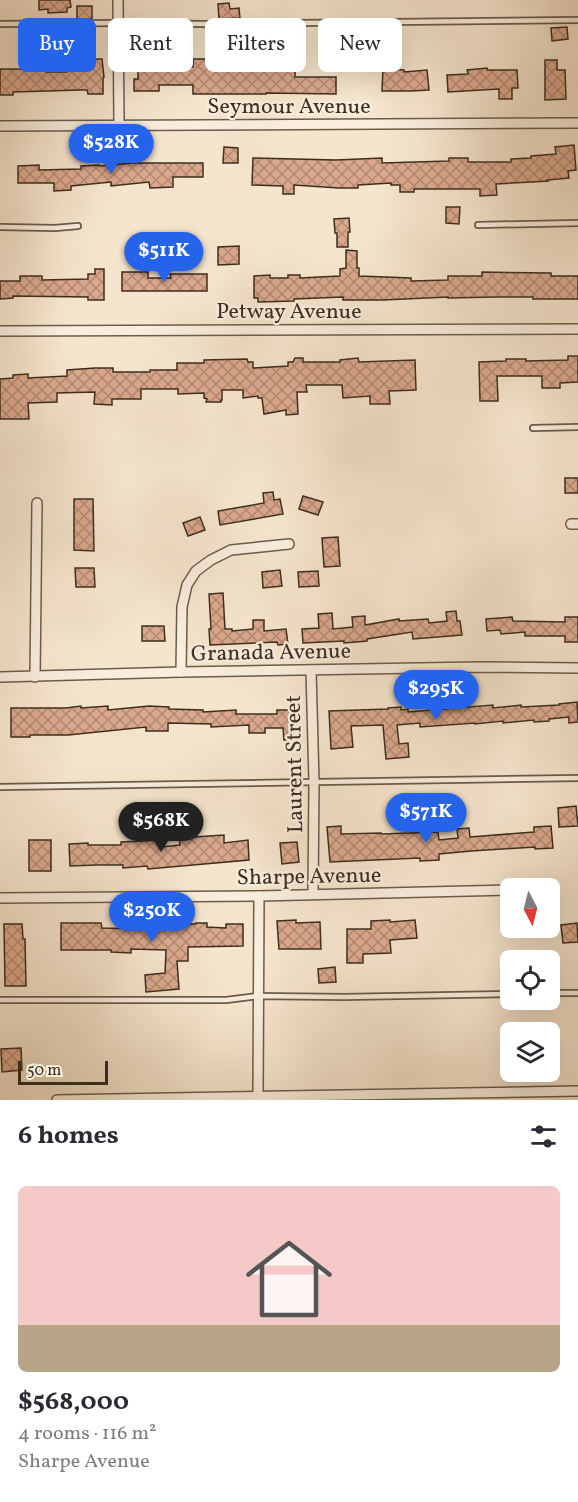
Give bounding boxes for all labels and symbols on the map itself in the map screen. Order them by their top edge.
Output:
street label: Seymour Avenue [207,92,371,123]
pin: $528K [69,124,153,175]
pin: $511K [122,232,206,283]
street label: Petway Avenue [216,297,362,328]
street label: Granada Avenue [191,637,351,670]
pin: $295K [394,670,478,721]
street label: Laurent Street [279,694,312,833]
pin: $571K [384,793,468,844]
pin: $568K [119,802,203,853]
street label: Sharpe Avenue [236,861,382,894]
north arrow [500,878,560,938]
pin: $250K [110,892,194,943]
scale bar [18,1058,108,1086]

